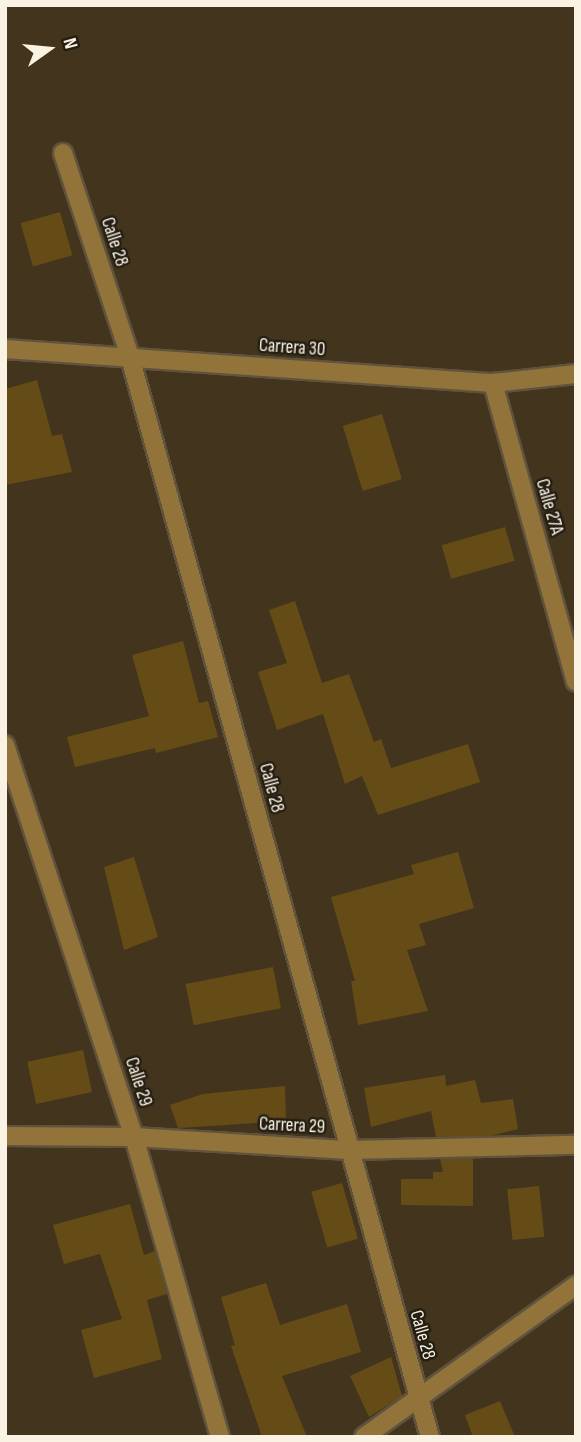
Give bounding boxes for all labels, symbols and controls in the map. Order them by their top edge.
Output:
north arrow [14,14,84,84]
text: N [57,36,82,51]
street label: Calle 28 [95,215,133,269]
street label: Carrera 30 [258,334,326,362]
street label: Calle 27A [530,476,568,538]
street label: Calle 28 [254,761,288,815]
street label: Calle 29 [119,1055,157,1109]
street label: Carrera 29 [258,1113,326,1139]
street label: Calle 28 [404,1308,440,1362]

